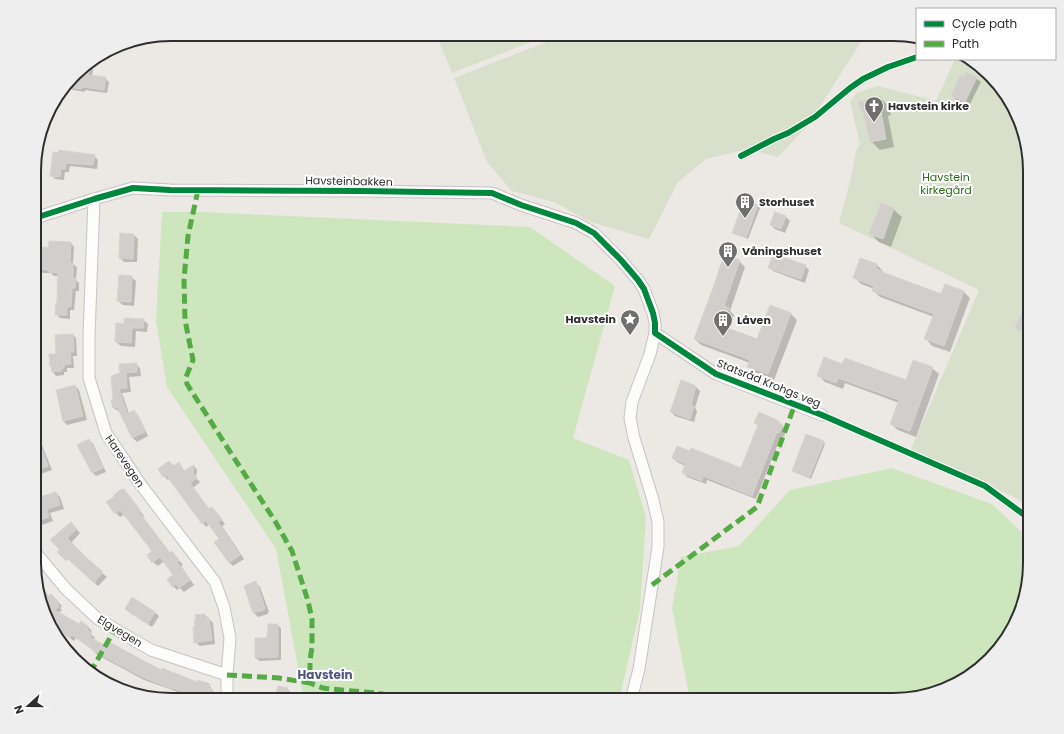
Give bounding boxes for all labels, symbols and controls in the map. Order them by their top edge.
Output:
legend [916,8,1056,60]
text: Cycle path [952,15,1017,32]
text: Path [952,35,979,52]
church icon: Havstein kirke [863,95,885,123]
place label: Havstein kirke [888,98,969,114]
park label: Havstein kirkegård [920,169,972,198]
street label: Havsteinbakken [305,172,393,190]
building icon: Storhuset [734,191,756,219]
place label: Storhuset [759,194,815,210]
building icon: Våningshuset [717,240,739,268]
place label: Våningshuset [742,243,822,259]
place icon: Havstein [619,308,641,336]
building icon: Låven [712,309,734,337]
place label: Havstein [566,311,616,327]
place label: Låven [737,312,771,328]
street label: Statsråd Krohgs veg [715,355,823,411]
street label: Harevegen [102,432,148,490]
street label: Elgvegen [94,611,146,651]
district label: Havstein [297,666,353,683]
north arrow [8,686,48,726]
text: N [10,703,28,716]

